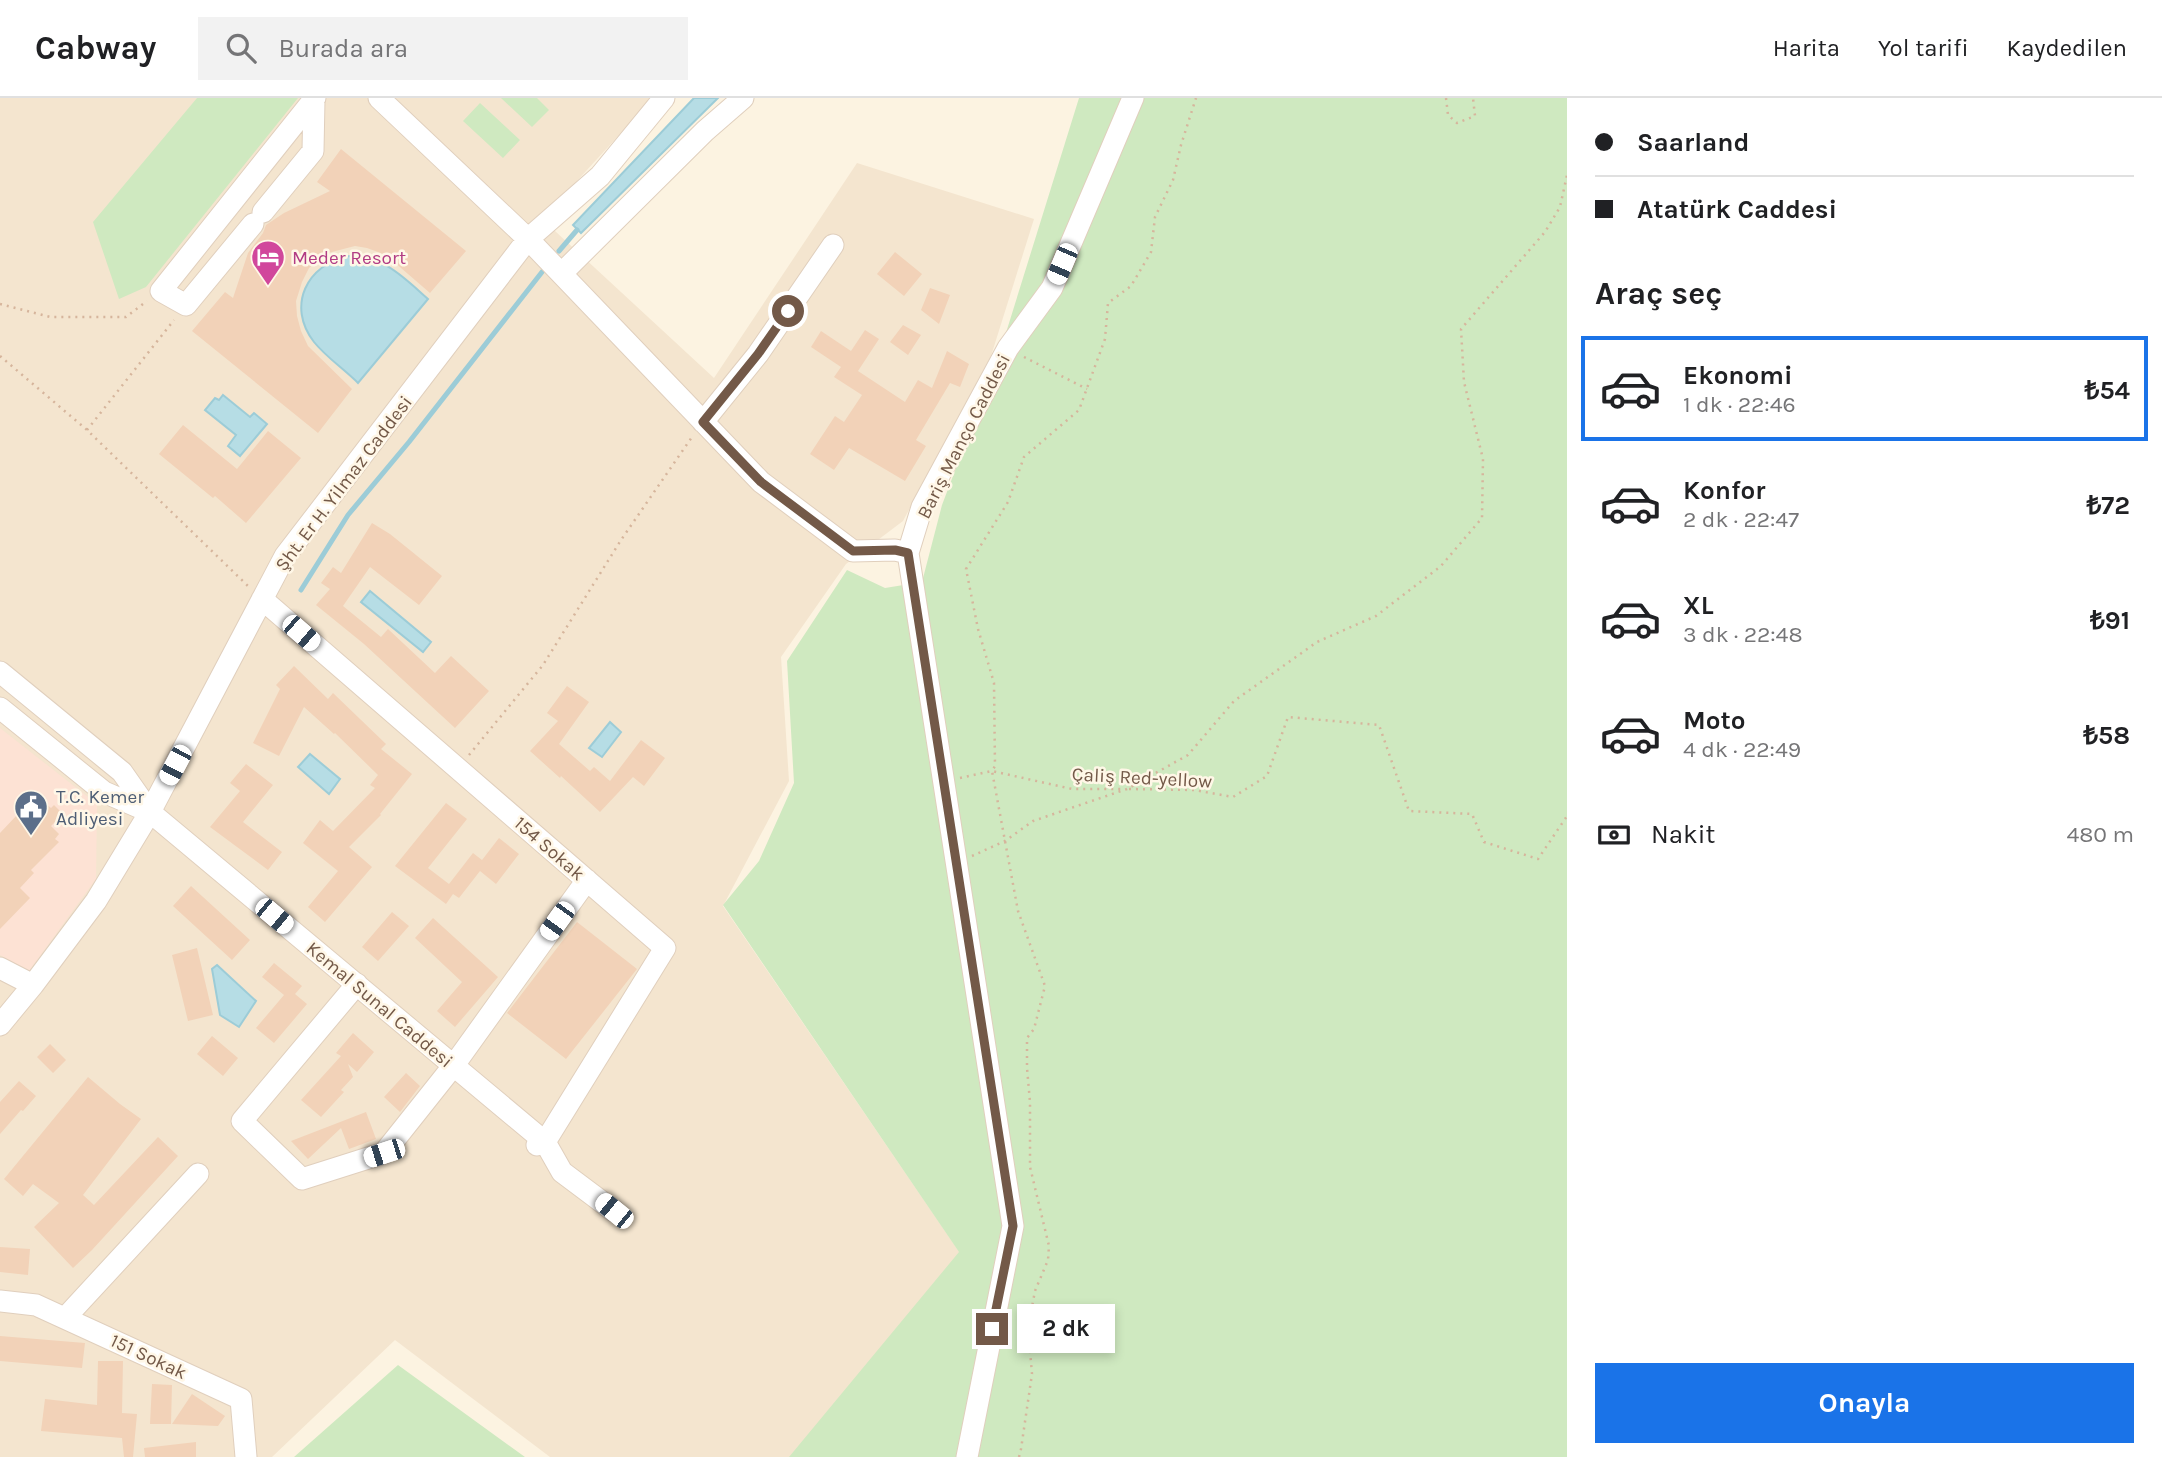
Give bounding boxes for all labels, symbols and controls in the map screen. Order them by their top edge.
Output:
search box [198,17,688,80]
text: Cabway [35,29,156,67]
icon: search [222,29,260,67]
text: Burada ara [278,33,408,64]
text: Harita [1773,34,1840,62]
text: Yol tarifi [1878,34,1969,62]
text: Kaydedilen [2007,34,2127,62]
text: Saarland [1637,127,1750,158]
text: Atatürk Caddesi [1637,194,1837,225]
hotel icon: Meder Resort [249,238,287,287]
car [1045,241,1080,287]
place label: Meder Resort [292,247,406,269]
text: Araç seç [1595,275,1722,312]
route start [772,295,804,327]
street label: Bariş Manço Caddesi [913,350,1015,523]
icon: car [1599,357,1662,420]
text: Ekonomi [1683,360,1792,391]
text: ₺54 [2085,375,2130,406]
text: 1 dk · 22:46 [1683,391,1796,418]
street label: Şht. Er H. Yilmaz Caddesi [271,392,417,576]
icon: car [1599,472,1662,535]
text: Konfor [1683,475,1765,506]
text: ₺72 [2086,490,2130,521]
text: 2 dk · 22:47 [1683,506,1799,533]
icon: car [1599,587,1662,650]
text: XL [1683,590,1714,621]
text: ₺91 [2090,605,2130,636]
car [279,611,324,655]
text: 3 dk · 22:48 [1683,621,1803,648]
icon: car [1599,702,1662,765]
text: Moto [1683,705,1745,736]
text: ₺58 [2083,720,2130,751]
text: 4 dk · 22:49 [1683,736,1801,763]
car [156,742,195,788]
street label: Çaliş Red-yellow [1071,763,1213,793]
place label: T.C. Kemer Adliyesi [56,786,144,830]
public building icon: T.C. Kemer Adliyesi [12,788,50,837]
street label: 154 Sokak [510,812,589,885]
icon: cash [1595,816,1633,854]
text: Nakit [1651,819,1715,850]
text: 480 m [2066,821,2134,848]
car [252,894,297,938]
car [537,898,578,944]
street label: Kemal Sunal Caddesi [302,937,457,1072]
car [361,1137,408,1169]
car [592,1190,637,1232]
callout: 2 dk [1016,1304,1114,1354]
route end [976,1313,1008,1345]
text: 2 dk [1042,1315,1090,1342]
street label: 151 Sokak [107,1330,190,1384]
button: Onayla [1595,1363,2134,1443]

